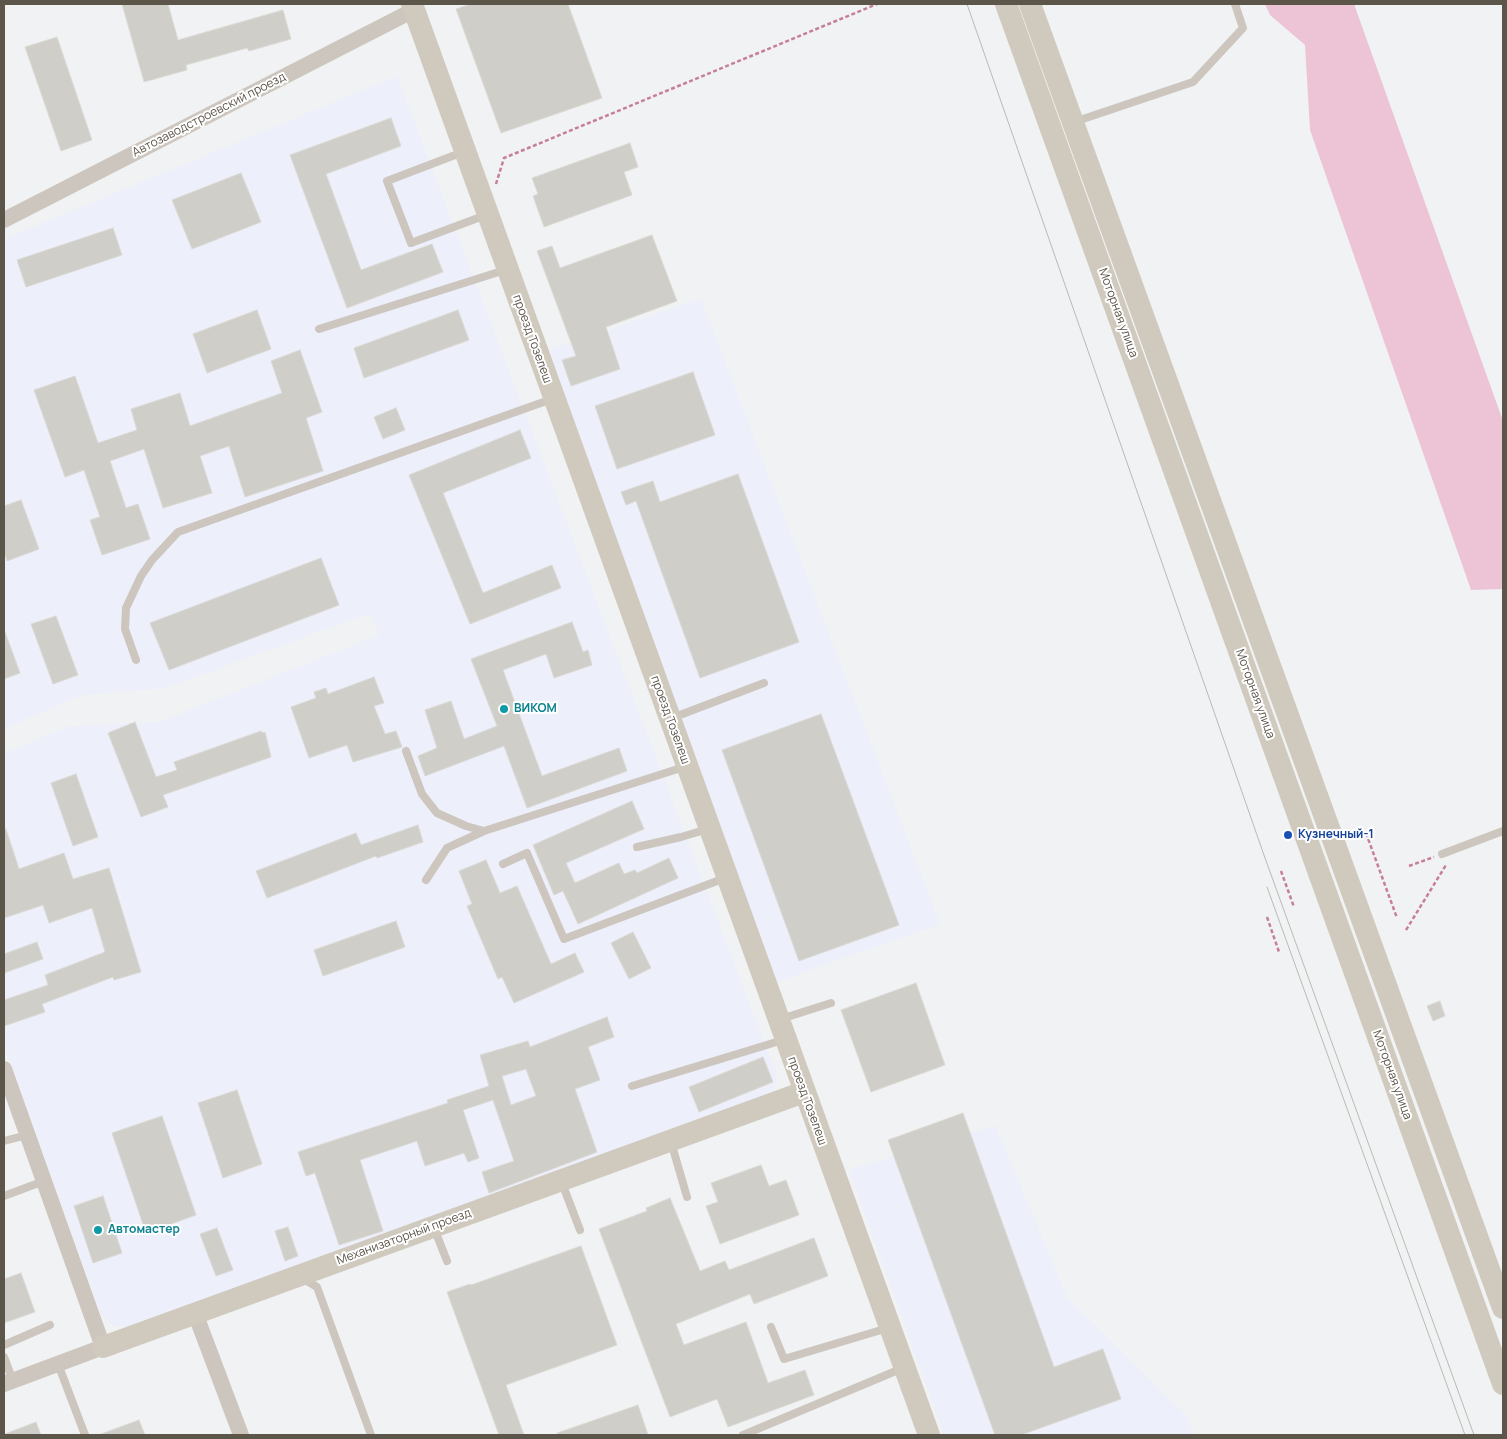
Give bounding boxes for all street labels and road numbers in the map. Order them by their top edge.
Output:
street label: Автозаводстроевский проезд [130,70,288,160]
street label: Моторная улица [1095,266,1141,360]
street label: проезд Тозелеш [509,293,555,385]
street label: Моторная улица [1232,647,1278,741]
street label: проезд Тозелеш [647,674,693,766]
street label: Моторная улица [1369,1028,1415,1122]
street label: проезд Тозелеш [784,1055,830,1147]
street label: Механизаторный проезд [335,1206,473,1268]

